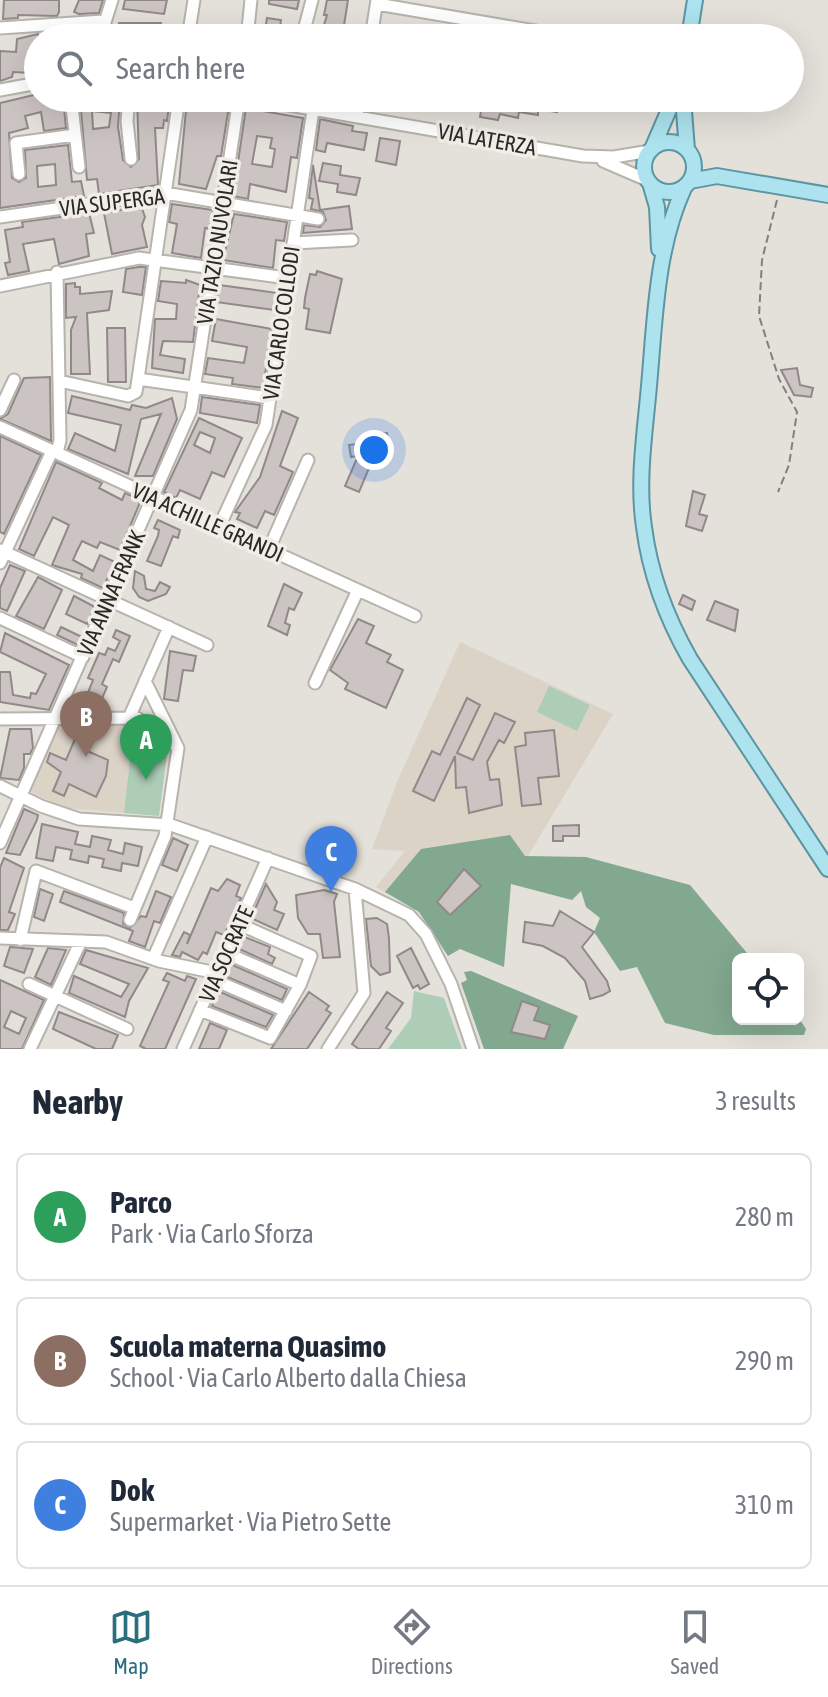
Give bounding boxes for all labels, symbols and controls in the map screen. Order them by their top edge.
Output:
search box [24,24,804,112]
icon: search [52,46,96,90]
text: Search here [116,51,245,85]
street label: VIA LATERZA [436,118,538,160]
street label: VIA TAZIO NUVOLARI [191,158,243,326]
street label: VIA SUPERGA [58,183,166,221]
street label: VIA CARLO COLLODI [257,244,305,402]
your location [354,430,394,470]
street label: VIA ACHILLE GRANDI [128,477,288,567]
street label: VIA ANNA FRANK [72,526,150,660]
pin: B [60,691,112,757]
pin: A [120,714,172,780]
pin: C [305,826,357,892]
street label: VIA SOCRATE [193,902,259,1006]
map controls [732,953,804,1025]
button: locate [732,953,804,1025]
text: Nearby [32,1082,123,1121]
text: 3 results [715,1086,796,1116]
text: Parco [110,1185,172,1219]
text: A [54,1202,66,1232]
text: 280 m [735,1202,794,1232]
text: Park · Via Carlo Sforza [110,1219,314,1249]
text: Scuola materna Quasimo [110,1329,386,1363]
text: B [54,1346,66,1376]
text: 290 m [735,1346,794,1376]
text: School · Via Carlo Alberto dalla Chiesa [110,1363,467,1393]
text: Dok [110,1473,154,1507]
text: C [54,1490,66,1520]
text: 310 m [735,1490,794,1520]
text: Supermarket · Via Pietro Sette [110,1507,391,1537]
tab: Map [109,1605,153,1679]
tab: Directions [371,1605,453,1679]
tab: Saved [670,1605,719,1679]

